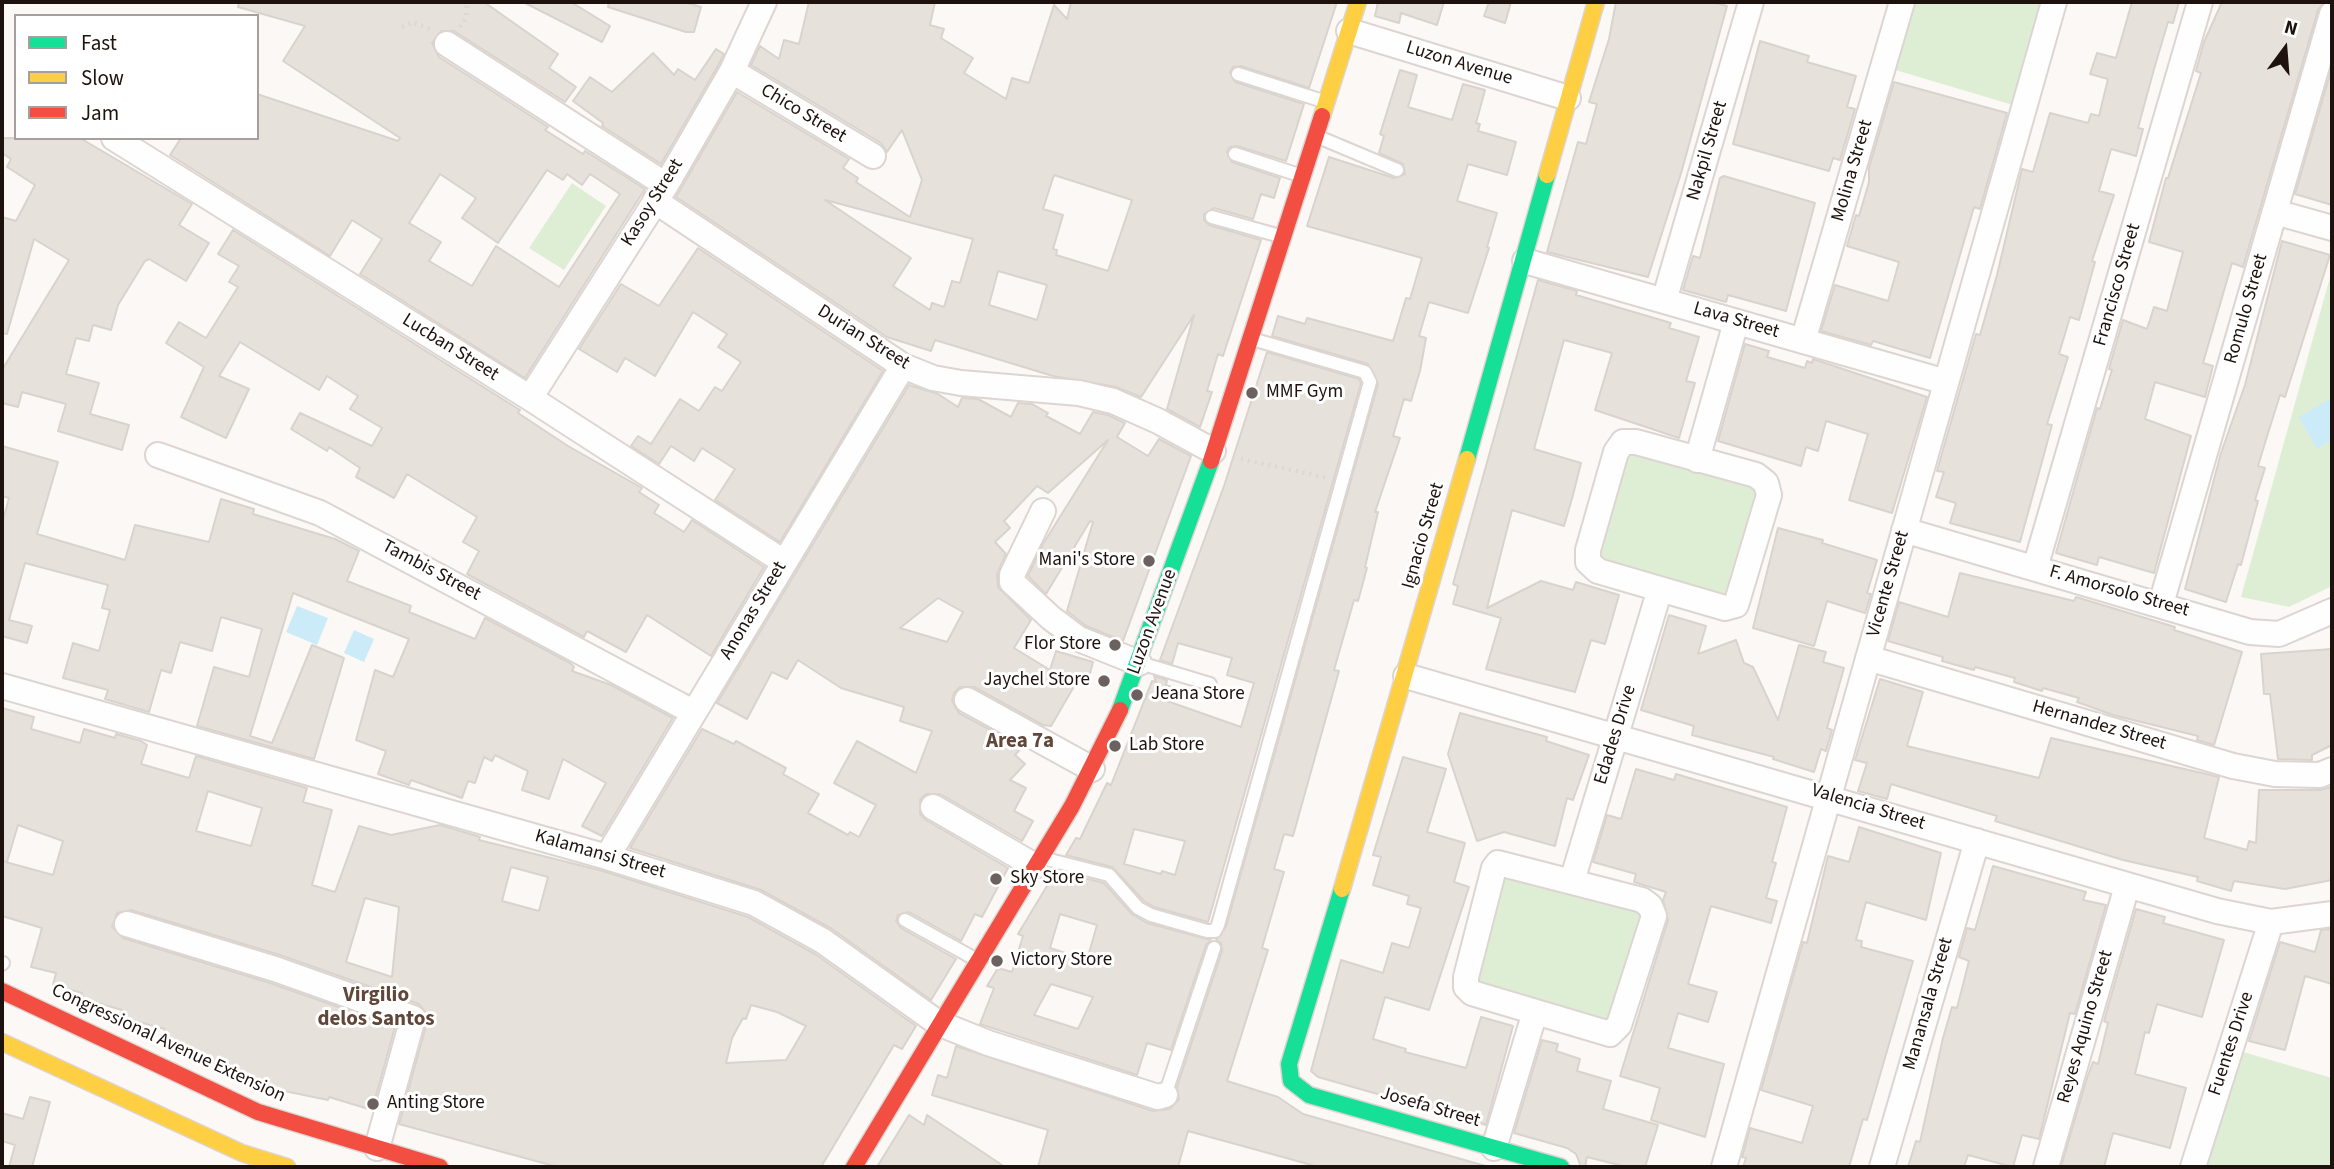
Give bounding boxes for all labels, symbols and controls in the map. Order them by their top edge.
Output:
legend [14,14,259,140]
north arrow [2250,14,2320,84]
text: N [2281,14,2301,43]
text: Fast [81,28,117,58]
street label: Luzon Avenue [1403,37,1515,91]
text: Slow [81,63,124,93]
street label: Chico Street [756,80,850,148]
text: Jam [81,98,119,128]
street label: Nakpil Street [1683,98,1733,204]
street label: Molina Street [1828,117,1878,225]
street label: Kasoy Street [617,155,689,251]
street label: Francisco Street [2090,221,2146,349]
street label: Romulo Street [2220,251,2274,367]
street label: Lava Street [1690,298,1782,344]
street label: Durian Street [813,301,913,375]
street label: Lucban Street [397,309,503,387]
place label: MMF Gym [1266,382,1343,404]
marker: MMF Gym [1244,385,1260,401]
street label: Ignacio Street [1398,480,1450,592]
street label: Vicente Street [1863,528,1915,640]
street label: Tambis Street [378,535,484,607]
place label: Mani's Store [1038,550,1135,572]
marker: Mani's Store [1141,553,1157,569]
street label: Anonas Street [716,558,792,664]
street label: F. Amorsolo Street [2047,561,2191,623]
street label: Luzon Avenue [1123,566,1183,678]
place label: Flor Store [1024,634,1101,656]
marker: Flor Store [1107,637,1123,653]
place label: Jaychel Store [983,670,1090,692]
marker: Jaychel Store [1096,673,1112,689]
street label: Edades Drive [1590,682,1642,788]
place label: Jeana Store [1151,684,1245,706]
marker: Jeana Store [1129,687,1145,703]
street label: Hernandez Street [2029,696,2169,756]
district label: Area 7a [986,729,1054,755]
place label: Lab Store [1129,735,1204,757]
marker: Lab Store [1107,738,1123,754]
street label: Valencia Street [1808,780,1928,836]
street label: Kalamansi Street [532,825,668,885]
place label: Sky Store [1010,868,1084,890]
marker: Sky Store [988,871,1004,887]
street label: Manansala Street [1899,935,1959,1073]
street label: Reyes Aquino Street [2053,948,2119,1106]
place label: Victory Store [1011,950,1112,972]
marker: Victory Store [989,953,1005,969]
street label: Congressional Avenue Extension [47,980,289,1108]
district label: Virgilio delos Santos [317,983,435,1033]
street label: Fuentes Drive [2205,989,2259,1099]
street label: Josefa Street [1377,1083,1483,1133]
place label: Anting Store [387,1093,485,1115]
marker: Anting Store [365,1096,381,1112]

